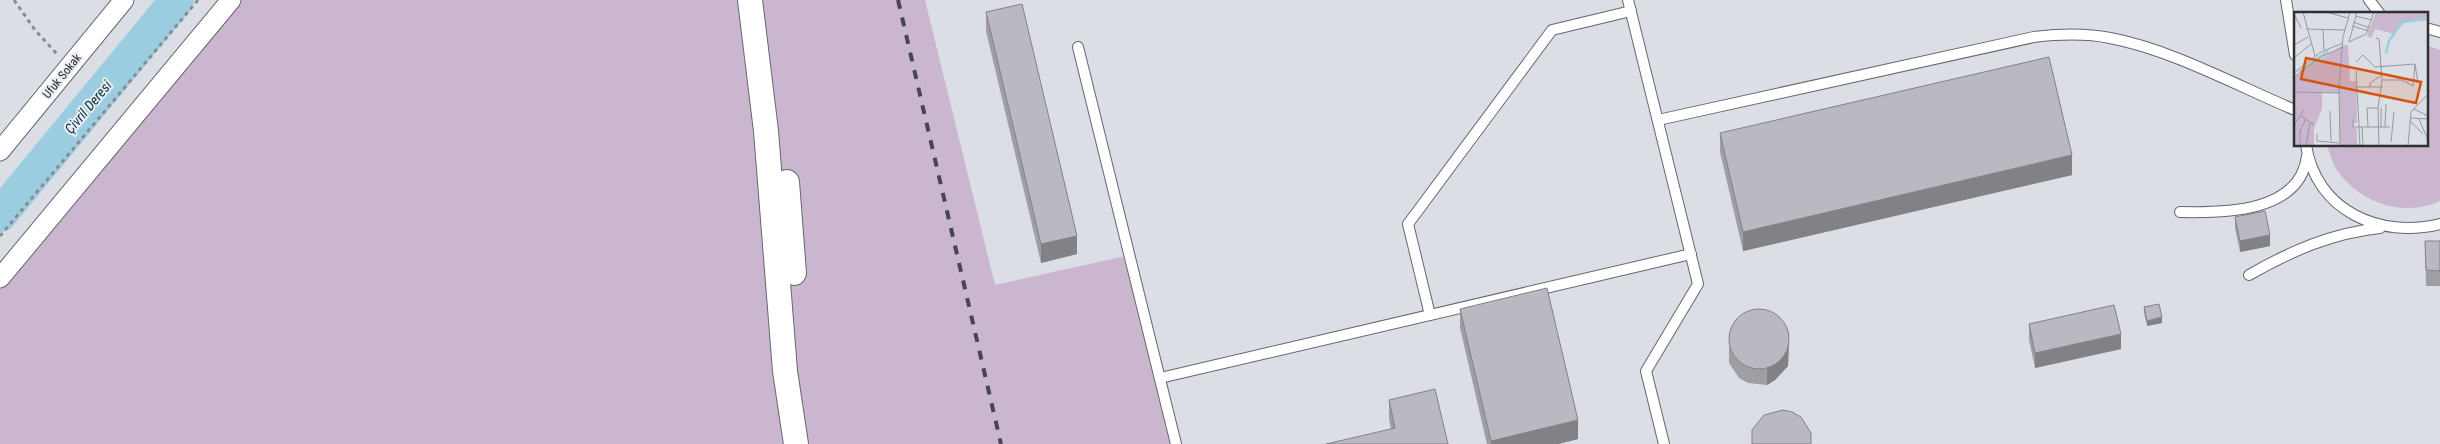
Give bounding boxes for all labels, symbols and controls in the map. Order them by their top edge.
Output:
inset map [2294,12,2428,146]
street label: Ufuk Sokak [40,50,85,101]
water label: Çivril Deresi [61,77,115,137]

